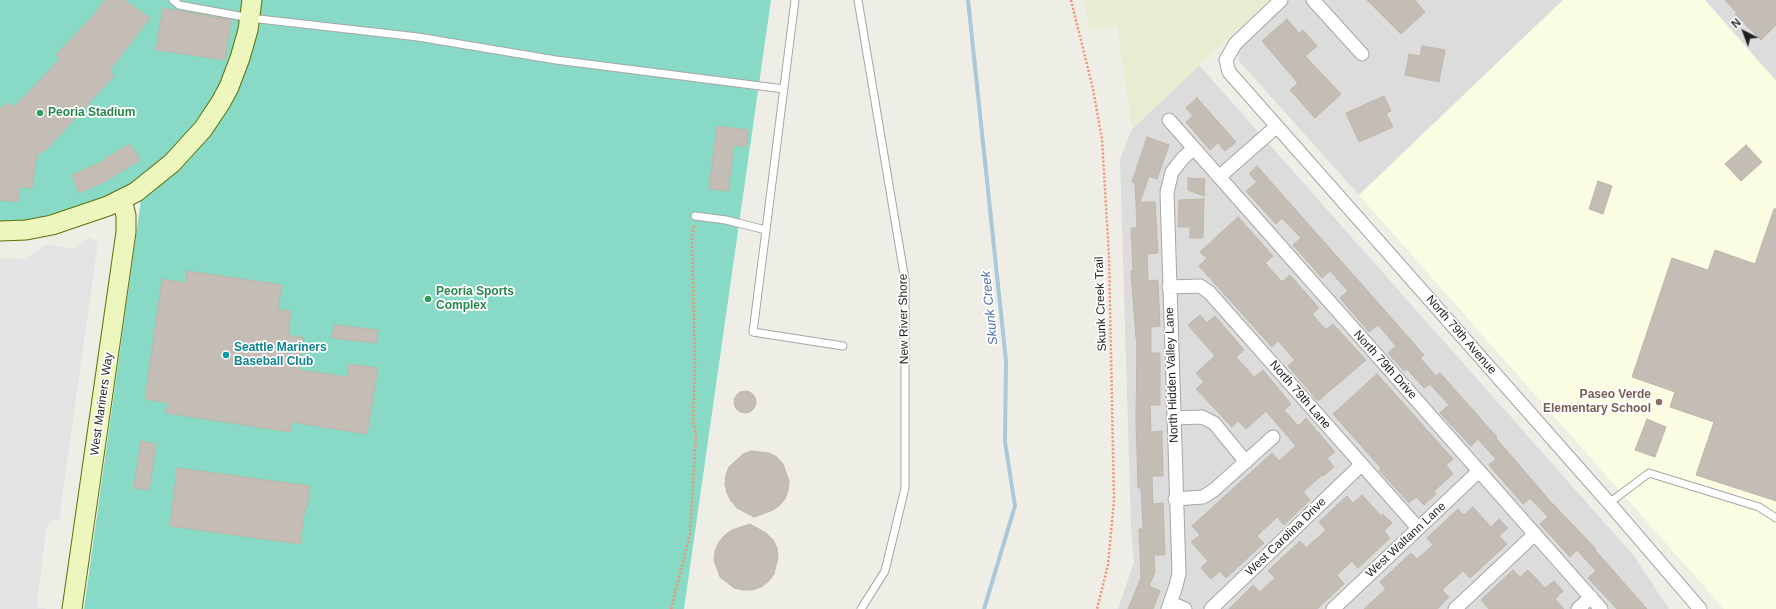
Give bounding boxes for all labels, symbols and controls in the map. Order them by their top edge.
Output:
north arrow [1724,12,1764,52]
text: N [1729,16,1743,30]
place label: Peoria Stadium [48,106,135,120]
marker: Peoria Stadium [35,108,45,118]
street label: Skunk Creek Trail [1092,256,1110,352]
water label: Skunk Creek [978,270,1002,346]
street label: New River Shore [896,274,912,364]
place label: Peoria Sports Complex [436,285,514,313]
street label: North 79th Avenue [1423,293,1499,377]
marker: Peoria Sports Complex [423,294,433,304]
street label: North Hidden Valley Lane [1162,307,1182,443]
street label: North 79th Drive [1350,328,1420,402]
place label: Seattle Mariners Baseball Club [234,341,327,369]
marker: Seattle Mariners Baseball Club [221,350,231,360]
street label: West Mariners Way [88,351,116,457]
street label: North 79th Lane [1266,358,1334,432]
place label: Paseo Verde Elementary School [1543,388,1651,416]
marker: Paseo Verde Elementary School [1654,397,1664,407]
street label: West Carolina Drive [1243,495,1329,579]
street label: West Waltann Lane [1363,499,1449,581]

